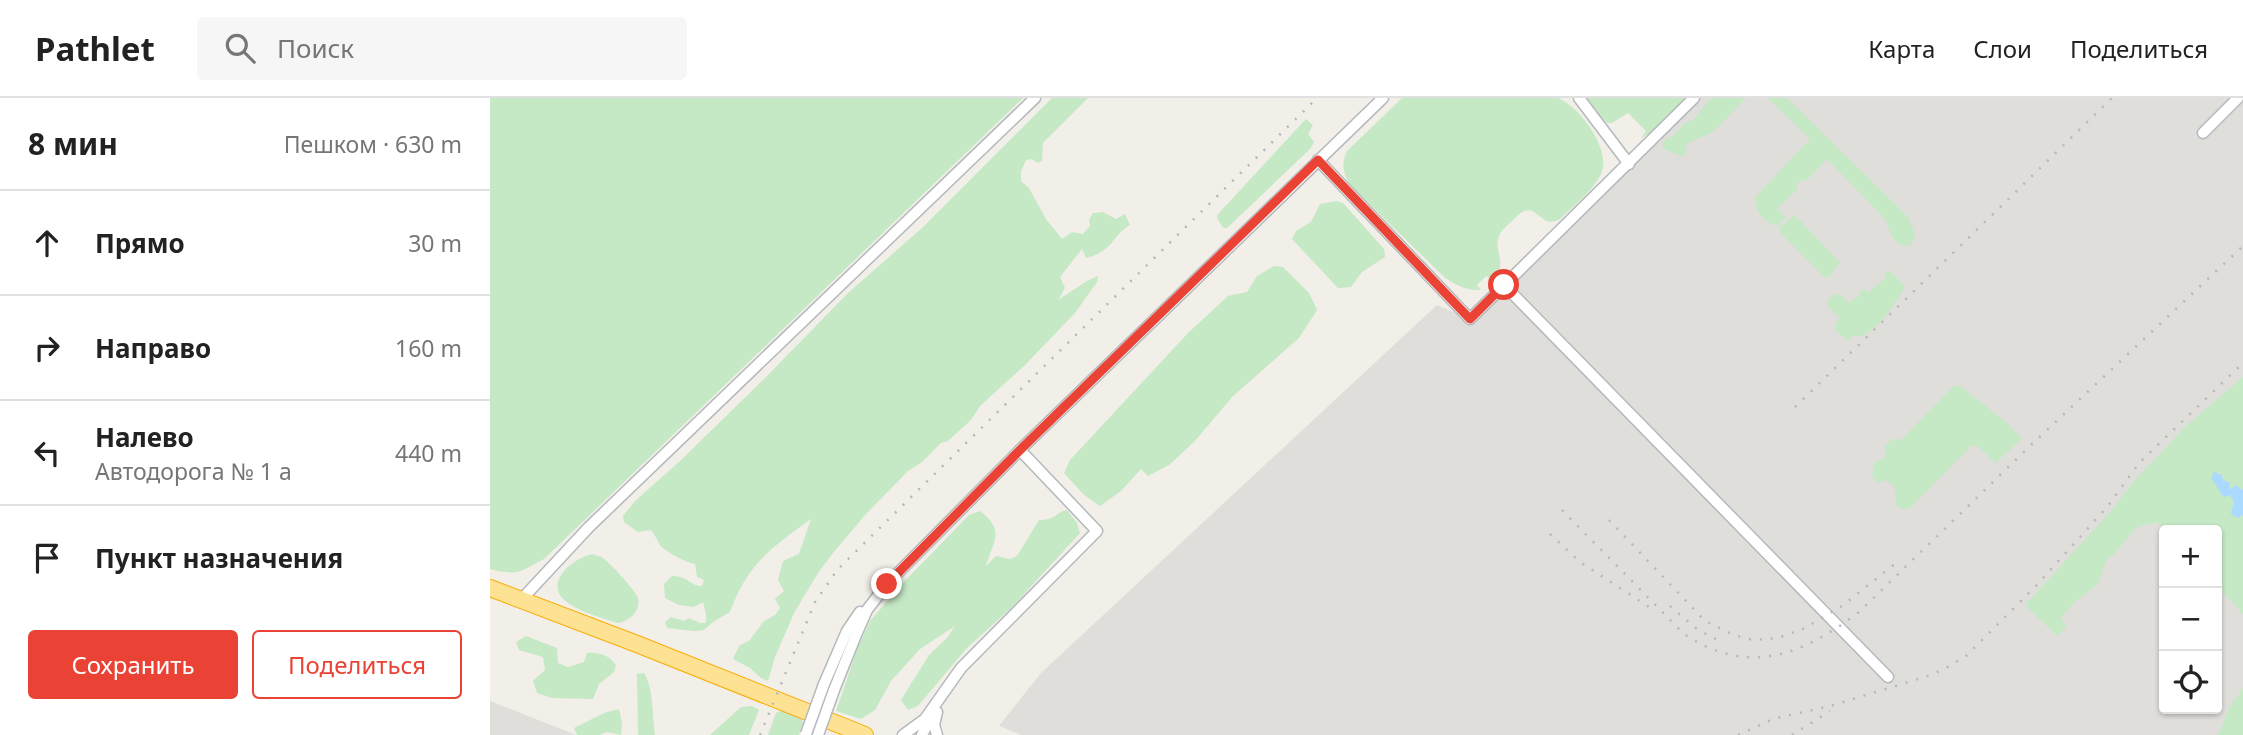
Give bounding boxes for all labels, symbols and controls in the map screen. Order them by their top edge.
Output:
search box [197,17,687,80]
text: Pathlet [35,26,155,71]
icon: search [221,29,259,67]
text: Поиск [277,30,354,66]
text: Карта [1868,32,1935,65]
text: Слои [1973,32,2032,65]
text: Поделиться [2070,32,2208,65]
text: 8 мин [28,123,118,164]
text: Пешком · 630 m [284,128,462,160]
icon: ahead [28,224,66,262]
text: Прямо [95,225,185,261]
text: 30 m [408,227,462,259]
route start [1488,269,1519,300]
icon: right [28,329,66,367]
text: Направо [95,330,211,366]
text: 160 m [395,332,462,364]
text: Налево [95,419,194,455]
icon: left [28,434,66,472]
text: 440 m [395,437,462,469]
text: Автодорога № 1 а [95,455,292,487]
map controls [2159,525,2222,714]
button: + [2159,525,2222,588]
icon: arrive [28,539,66,577]
text: Пункт назначения [95,540,343,576]
route end [871,568,902,599]
button: − [2159,588,2222,651]
button: Сохранить [28,630,238,699]
button: Поделиться [252,630,462,699]
button: locate [2159,651,2222,714]

